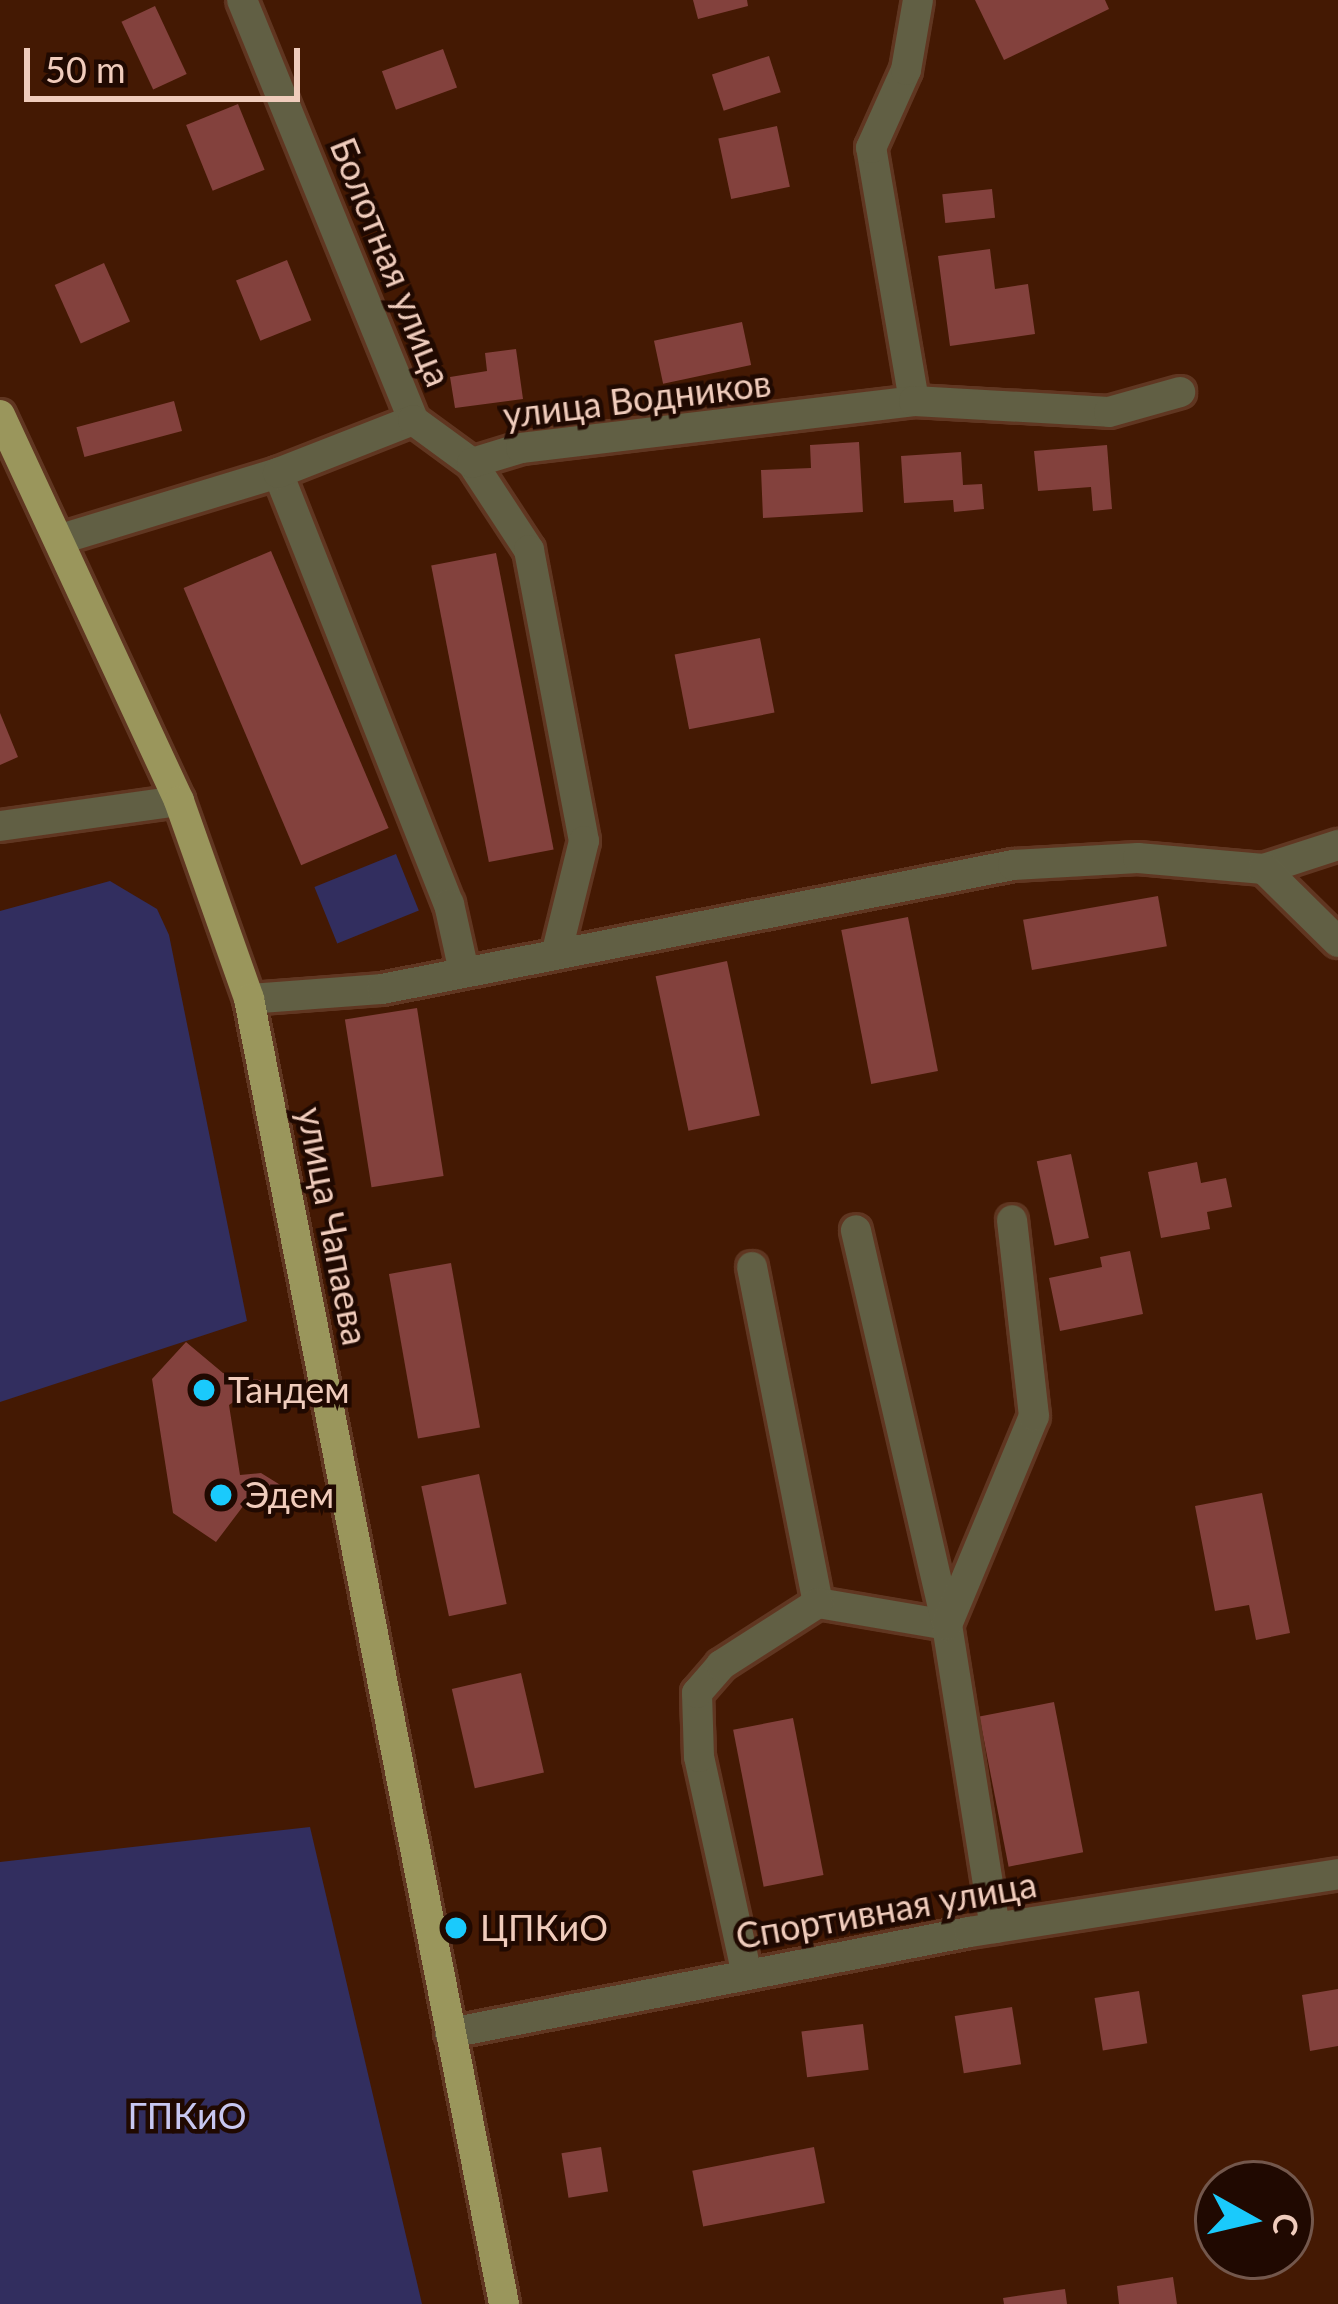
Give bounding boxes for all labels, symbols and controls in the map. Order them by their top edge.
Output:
scale bar [30,24,306,98]
text: 50 m [45,47,126,91]
street label: Болотная улица [321,131,461,393]
street label: улица Водников [501,361,773,437]
street label: улица Чапаева [289,1103,377,1349]
place label: Тандем [228,1368,350,1412]
marker: Тандем [191,1377,217,1403]
place label: Эдем [245,1473,334,1517]
marker: Эдем [208,1482,234,1508]
street label: Спортивная улица [732,1862,1040,1958]
place label: ЦПКиО [480,1906,608,1950]
marker: ЦПКиО [443,1915,469,1941]
park label: ГПКиО [127,2094,247,2138]
north arrow [1194,2160,1314,2280]
text: С [1265,2211,1308,2238]

